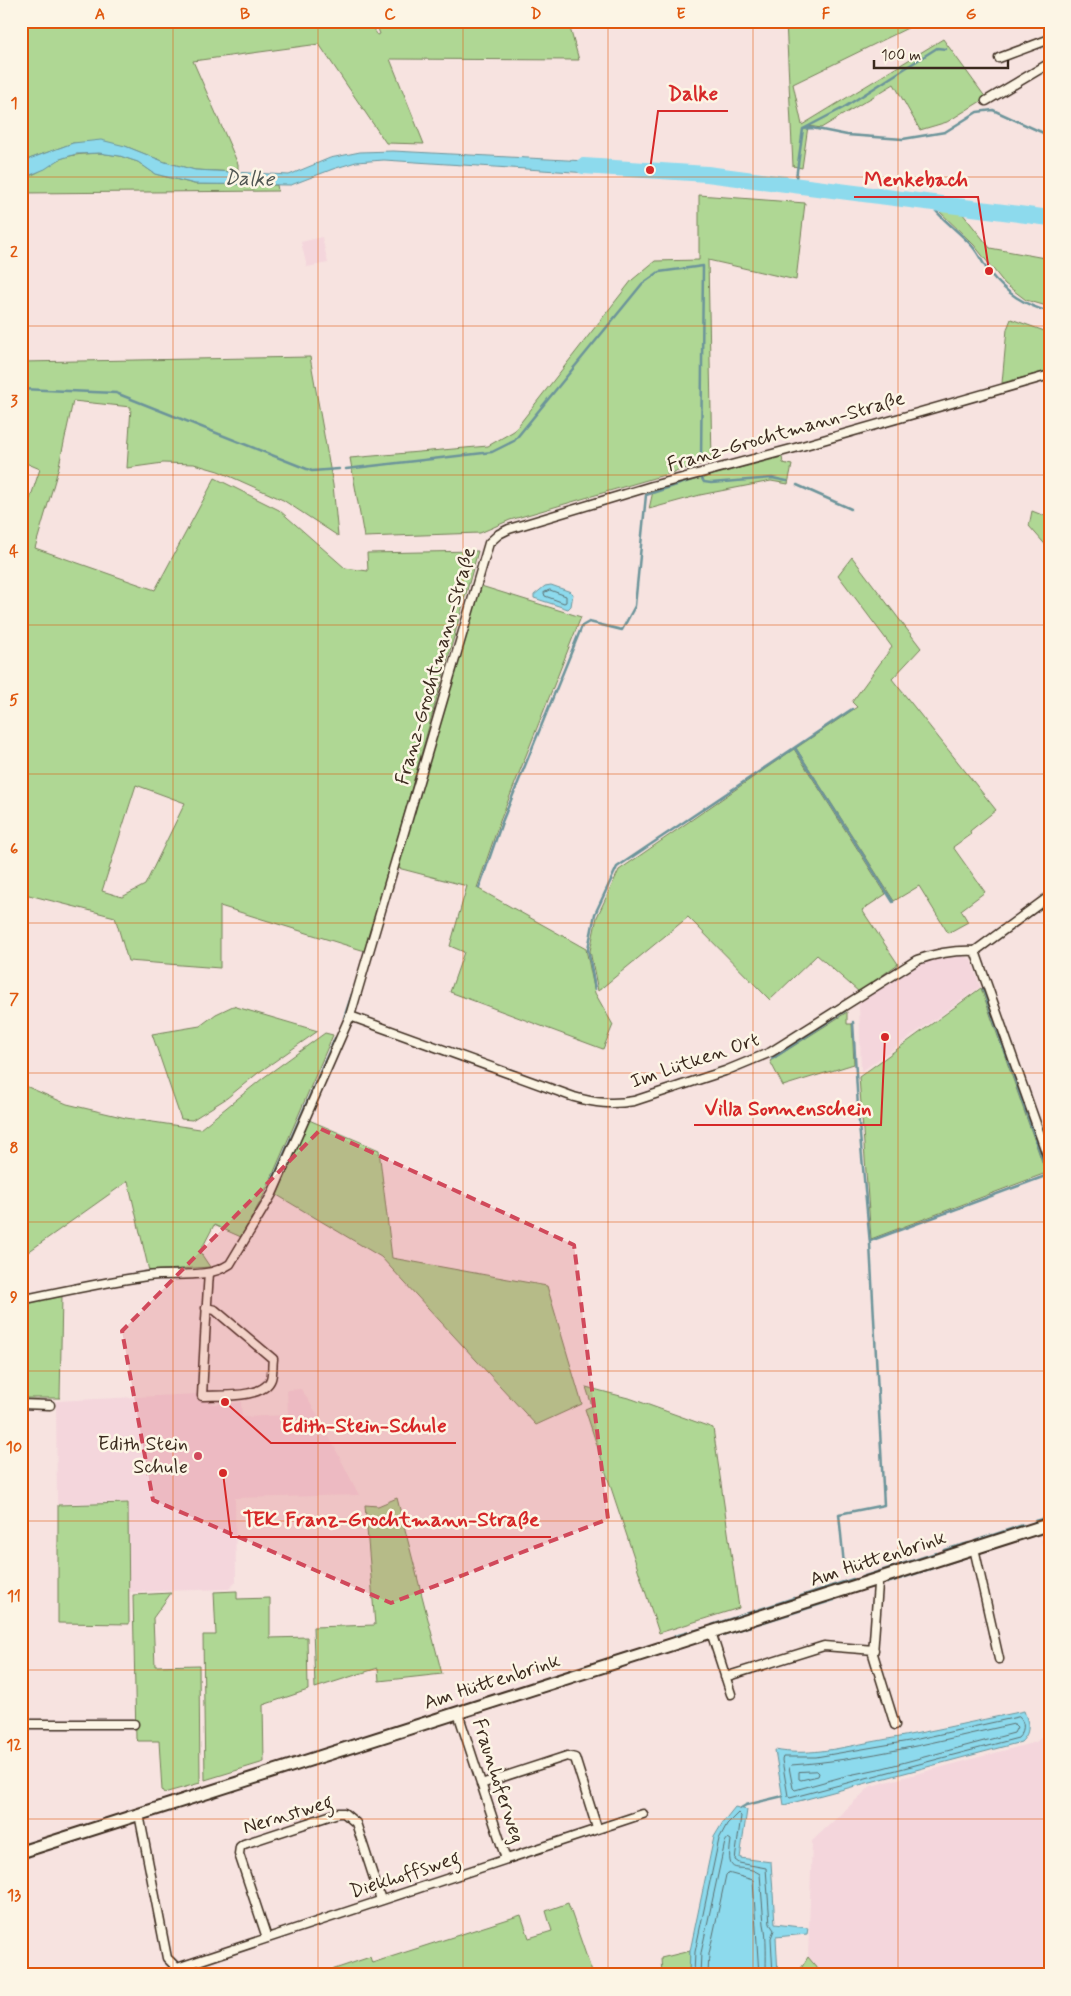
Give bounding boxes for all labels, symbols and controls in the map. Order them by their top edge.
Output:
text: A [95,4,105,25]
text: B [240,4,250,25]
text: C [384,4,396,25]
text: D [530,4,542,25]
text: E [676,4,686,25]
text: F [822,4,831,25]
text: G [966,4,977,25]
scale bar [874,38,1007,70]
text: 100 m [881,46,921,66]
callout: Dalke [658,75,728,111]
text: Dalke [668,80,718,108]
text: 1 [10,93,18,114]
callout: Menkebach [854,161,978,197]
water label: Dalke [223,164,276,194]
text: Menkebach [864,166,968,194]
text: 2 [10,242,18,263]
street label: Franz-Grochtmann-Straße [664,385,908,479]
text: 3 [10,391,18,412]
text: 4 [9,541,19,562]
street label: Franz-Grochtmann-Straße [389,544,483,788]
text: 5 [9,690,19,711]
text: 6 [10,839,18,860]
text: 7 [9,989,19,1010]
street label: Im Lütken Ort [627,1026,763,1096]
callout: Villa Sonnenschein [694,1089,881,1125]
text: Villa Sonnenschein [704,1095,872,1123]
text: 8 [9,1138,19,1159]
text: 9 [10,1287,18,1308]
callout: Edith-Stein-Schule [271,1407,456,1443]
text: Edith-Stein-Schule [281,1412,447,1440]
place label: Edith Stein Schule [98,1431,188,1481]
text: 10 [6,1437,22,1458]
marker: Edith Stein Schule [192,1450,204,1462]
callout: TEK Franz-Grochtmann-Straße [231,1501,551,1537]
text: TEK Franz-Grochtmann-Straße [243,1506,540,1534]
street label: Am Hüttenbrink [806,1524,950,1594]
text: 11 [7,1586,21,1607]
street label: Am Hüttenbrink [420,1647,564,1717]
street label: Fraunhoferweg [465,1715,531,1847]
text: 12 [6,1735,22,1756]
street label: Nernstweg [240,1789,337,1843]
street label: Diekhoffsweg [346,1844,464,1907]
text: 13 [7,1885,21,1906]

